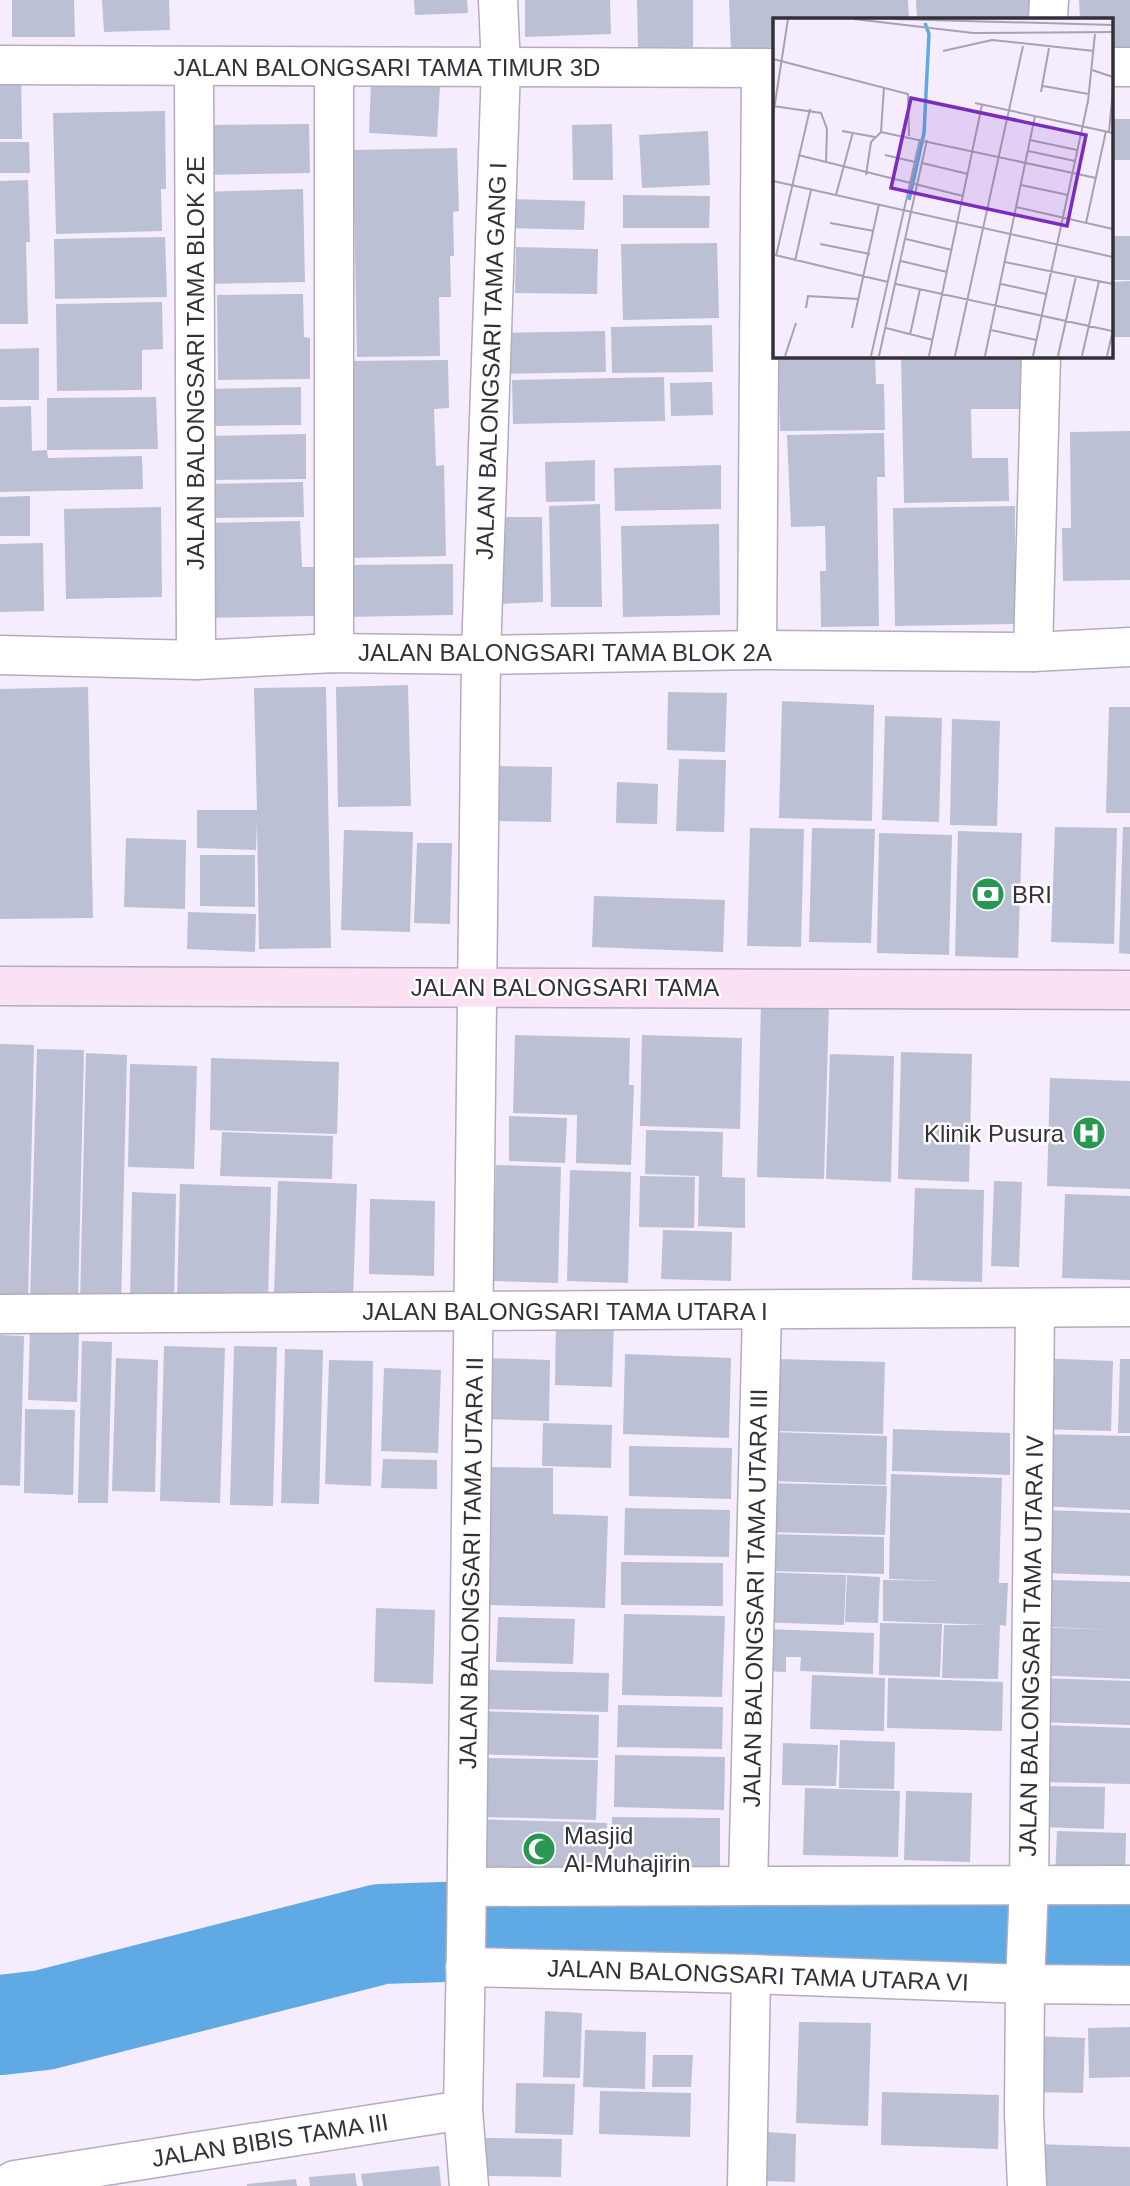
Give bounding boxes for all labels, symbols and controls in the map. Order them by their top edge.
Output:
inset map [773,18,1112,357]
street label: JALAN BALONGSARI TAMA TIMUR 3D [174,54,600,81]
street label: JALAN BALONGSARI TAMA BLOK 2E [182,156,209,570]
street label: JALAN BALONGSARI TAMA GANG I [471,162,511,560]
street label: JALAN BALONGSARI TAMA BLOK 2A [358,639,772,666]
bank icon: BRI [969,875,1007,913]
place label: BRI [1012,881,1052,908]
street label: JALAN BALONGSARI TAMA [411,974,719,1001]
hospital icon: Klinik Pusura [1070,1114,1108,1152]
place label: Klinik Pusura [924,1120,1065,1147]
street label: JALAN BALONGSARI TAMA UTARA I [362,1298,768,1325]
street label: JALAN BALONGSARI TAMA UTARA II [454,1357,488,1769]
street label: JALAN BALONGSARI TAMA UTARA III [738,1388,772,1808]
street label: JALAN BALONGSARI TAMA UTARA IV [1014,1435,1048,1857]
place label: Masjid Al-Muhajirin [564,1822,691,1877]
mosque icon: Masjid Al-Muhajirin [520,1830,558,1868]
street label: JALAN BALONGSARI TAMA UTARA VI [547,1954,969,1996]
street label: JALAN BIBIS TAMA III [150,2108,390,2172]

